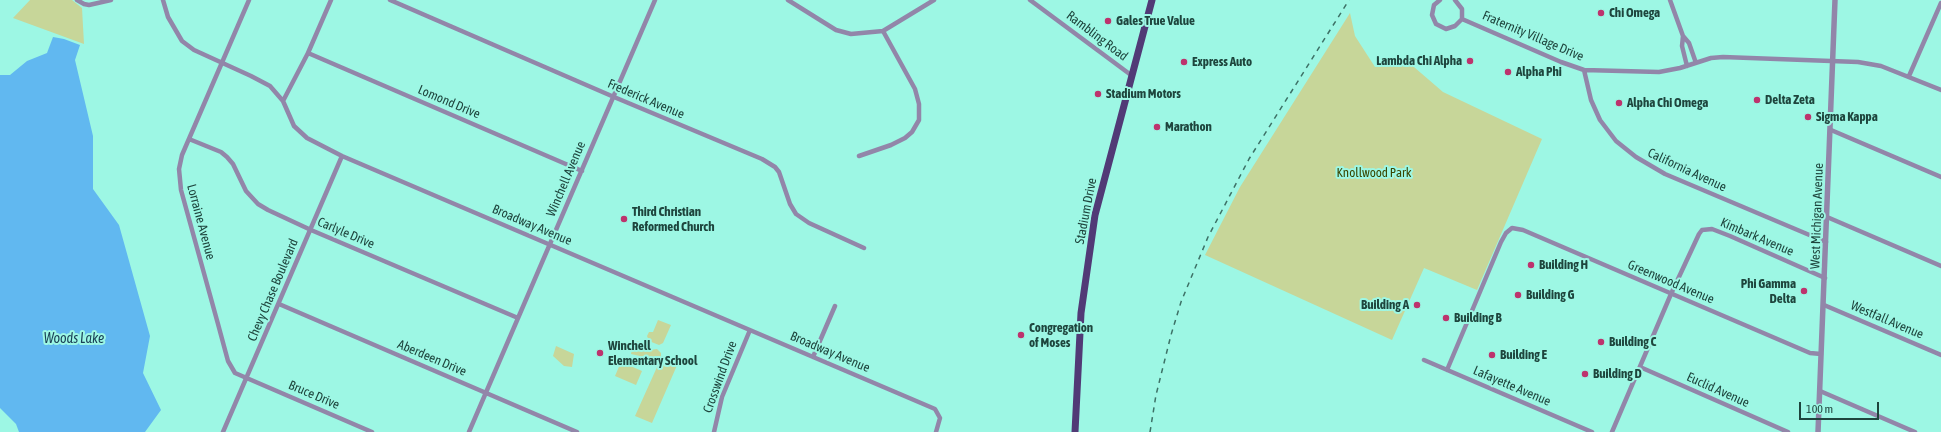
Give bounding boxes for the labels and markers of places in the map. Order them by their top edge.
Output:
place label: Chi Omega [1609,5,1660,21]
marker: Chi Omega [1596,8,1606,18]
place label: Gales True Value [1116,13,1195,29]
marker: Gales True Value [1103,16,1113,26]
place label: Lambda Chi Alpha [1376,53,1462,69]
place label: Express Auto [1192,54,1252,70]
marker: Lambda Chi Alpha [1465,56,1475,66]
marker: Express Auto [1179,57,1189,67]
place label: Alpha Phi [1516,64,1562,80]
marker: Alpha Phi [1503,67,1513,77]
place label: Stadium Motors [1106,86,1181,102]
marker: Stadium Motors [1093,89,1103,99]
place label: Delta Zeta [1765,92,1815,108]
place label: Alpha Chi Omega [1627,95,1708,111]
marker: Delta Zeta [1752,95,1762,105]
marker: Alpha Chi Omega [1614,98,1624,108]
place label: Sigma Kappa [1816,109,1878,125]
marker: Sigma Kappa [1803,112,1813,122]
place label: Marathon [1165,119,1212,135]
marker: Marathon [1152,122,1162,132]
place label: Third Christian Reformed Church [632,204,714,235]
marker: Third Christian Reformed Church [619,214,629,224]
place label: Building H [1539,257,1588,273]
marker: Building H [1526,260,1536,270]
place label: Phi Gamma Delta [1741,276,1796,307]
marker: Phi Gamma Delta [1799,286,1809,296]
place label: Building G [1526,287,1574,303]
marker: Building G [1513,290,1523,300]
place label: Building A [1361,297,1409,313]
marker: Building A [1412,300,1422,310]
place label: Building B [1454,310,1502,326]
marker: Building B [1441,313,1451,323]
place label: Congregation of Moses [1029,320,1093,351]
marker: Congregation of Moses [1016,330,1026,340]
place label: Building C [1609,334,1656,350]
marker: Building C [1596,337,1606,347]
place label: Winchell Elementary School [608,338,697,369]
place label: Building E [1500,347,1547,363]
marker: Winchell Elementary School [595,348,605,358]
marker: Building E [1487,350,1497,360]
place label: Building D [1593,366,1642,382]
marker: Building D [1580,369,1590,379]

